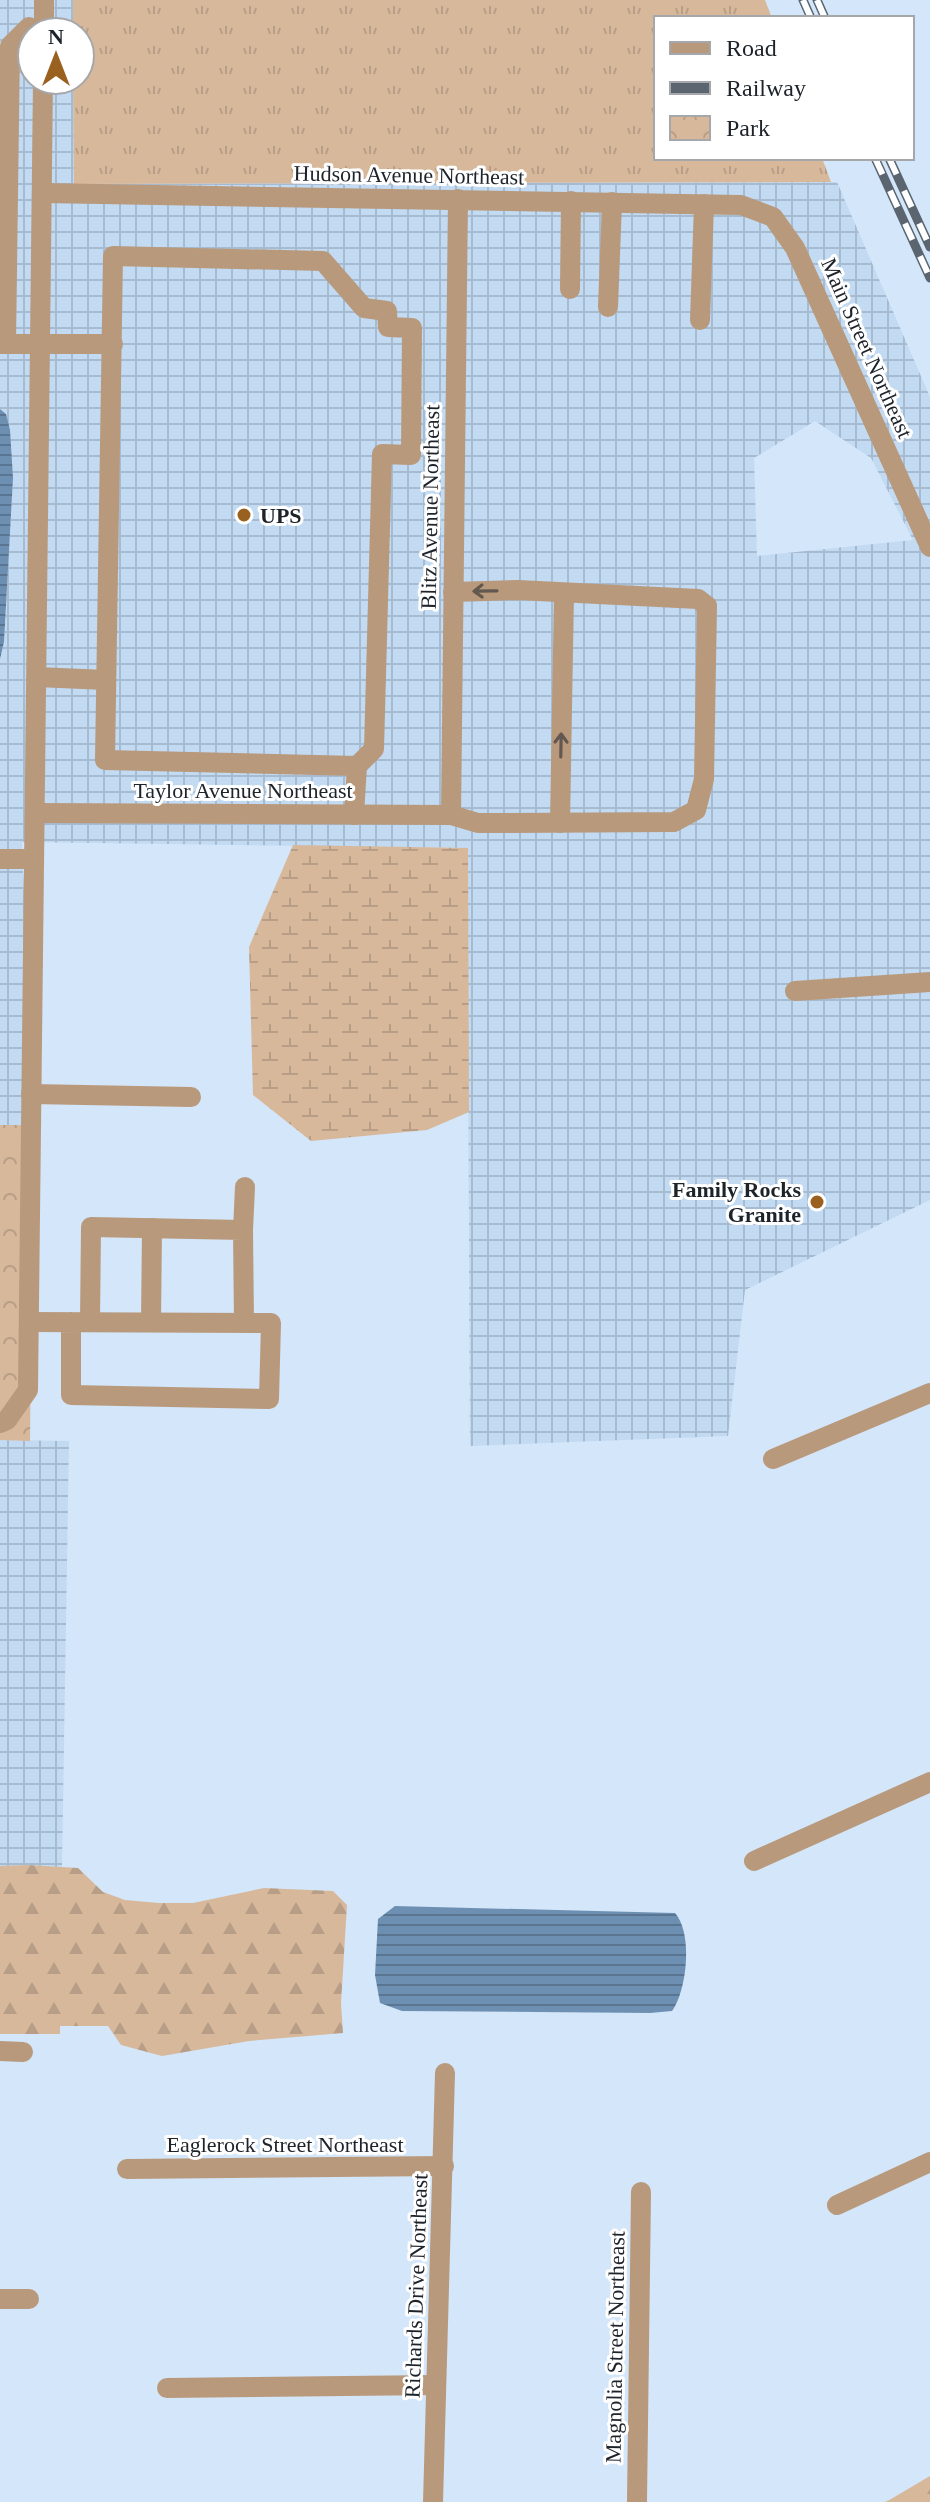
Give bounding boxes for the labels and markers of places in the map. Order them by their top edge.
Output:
place label: UPS [260,503,302,528]
marker: UPS [235,506,253,524]
place label: Family Rocks Granite [672,1177,801,1227]
marker: Family Rocks Granite [808,1193,826,1211]

